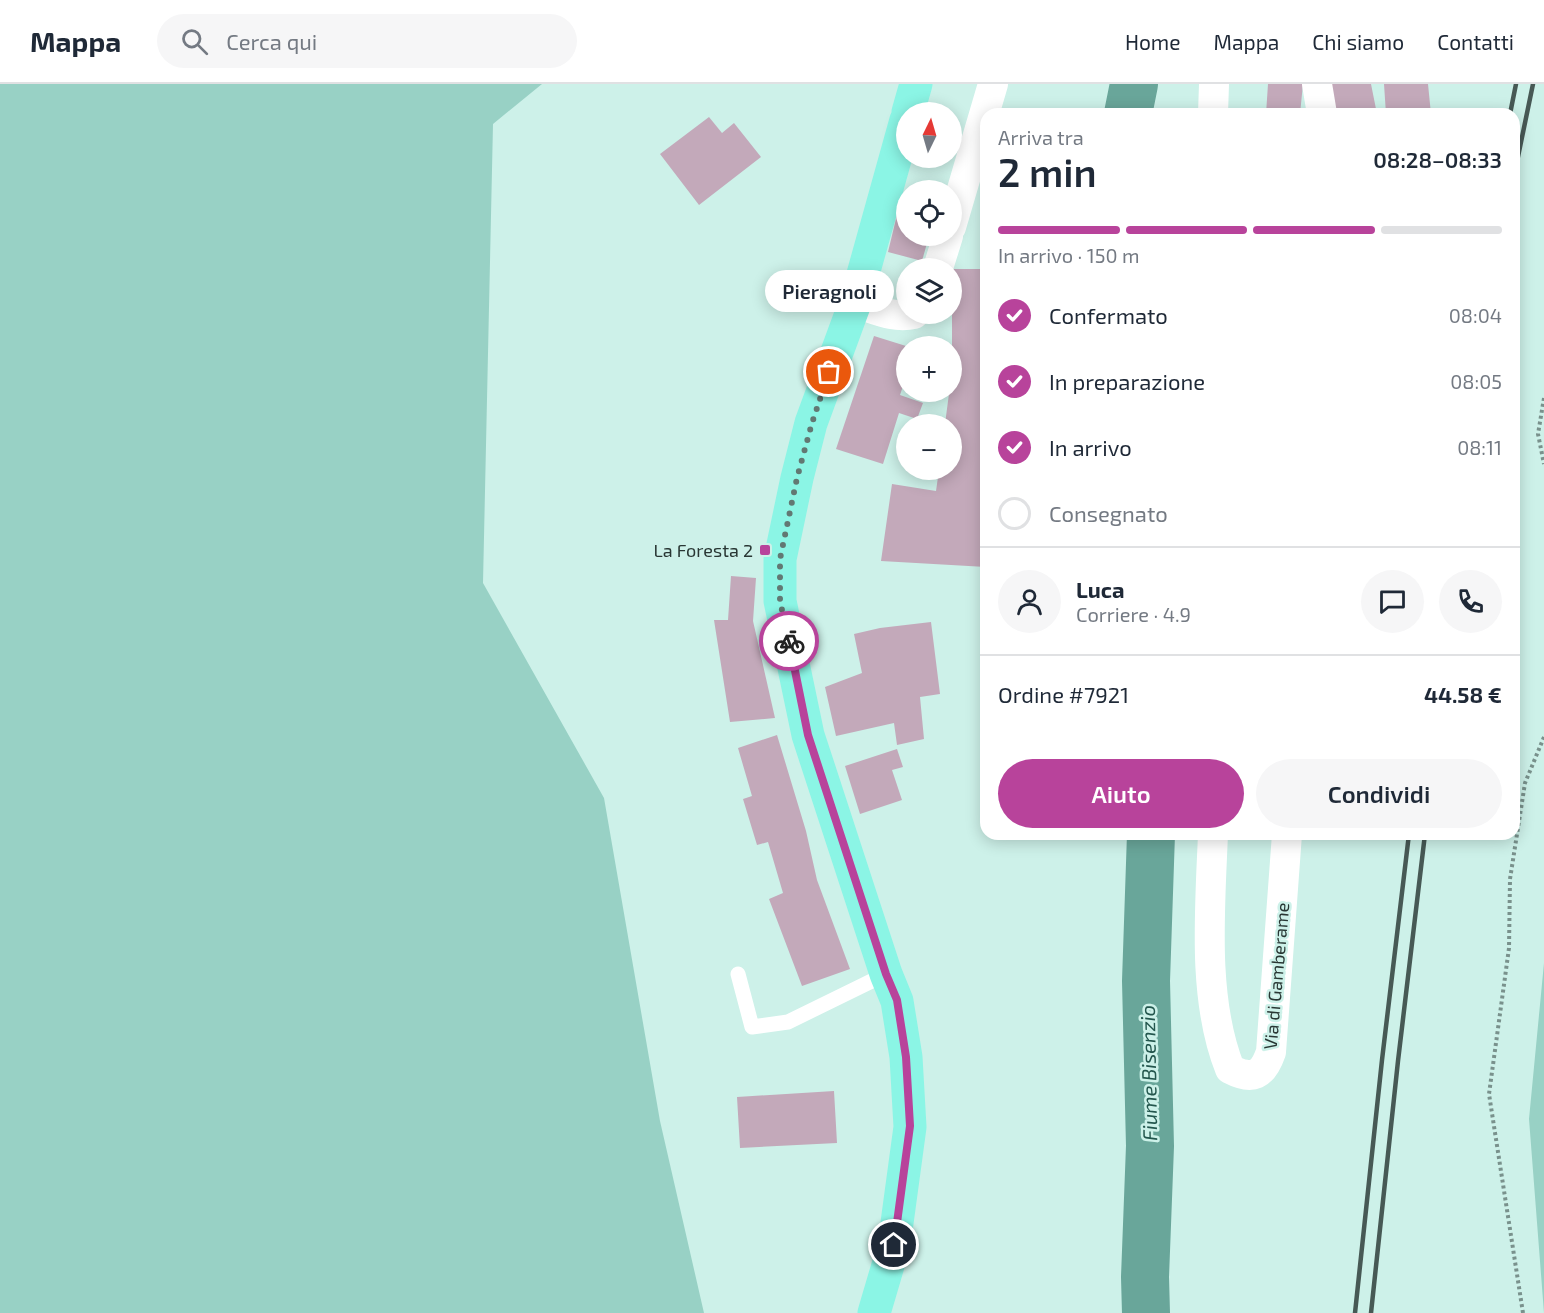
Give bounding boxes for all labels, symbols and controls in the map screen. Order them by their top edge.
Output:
search box [157,14,577,68]
text: Mappa [30,24,121,58]
icon: search [178,25,211,58]
text: Cerca qui [226,28,317,54]
text: Home [1125,29,1181,54]
text: Mappa [1214,29,1279,54]
text: Chi siamo [1312,29,1404,54]
text: Contatti [1437,29,1514,54]
north arrow [896,102,962,168]
map controls [896,102,962,480]
text: Arriva tra [998,125,1084,149]
text: 08:28–08:33 [1373,146,1502,172]
text: 2 min [998,148,1097,195]
button: locate [896,180,962,246]
text: In arrivo · 150 m [998,243,1140,267]
button: layers [896,258,962,324]
callout: Pieragnoli [764,270,894,312]
text: Pieragnoli [782,279,877,303]
icon: check [998,299,1031,332]
text: Confermato [1049,302,1168,328]
text: 08:04 [1449,303,1502,327]
button: + [896,336,962,402]
pin [803,346,854,397]
icon: bag [812,355,845,388]
icon: check [998,365,1031,398]
text: In preparazione [1049,368,1205,394]
text: 08:05 [1450,369,1502,393]
button: − [896,414,962,480]
icon: check [998,431,1031,464]
text: In arrivo [1049,434,1132,460]
text: 08:11 [1457,435,1502,459]
text: Consegnato [1049,500,1168,526]
place label: La Foresta 2 [654,539,753,561]
marker: La Foresta 2 [758,543,772,557]
button: person [998,570,1061,633]
button: chat [1361,570,1424,633]
button: phone [1439,570,1502,633]
text: Luca [1076,576,1125,602]
text: Corriere · 4.9 [1076,602,1191,626]
courier [759,611,819,671]
icon: bike [773,625,806,658]
text: Ordine #7921 [998,681,1129,707]
text: 44.58 € [1424,681,1502,707]
button: Aiuto [998,759,1244,828]
button: Condividi [1256,759,1502,828]
street label: Via di Gamberame [1259,902,1293,1050]
water label: Fiume Bisenzio [1135,1005,1161,1141]
pin [868,1219,919,1270]
icon: home [877,1228,910,1261]

